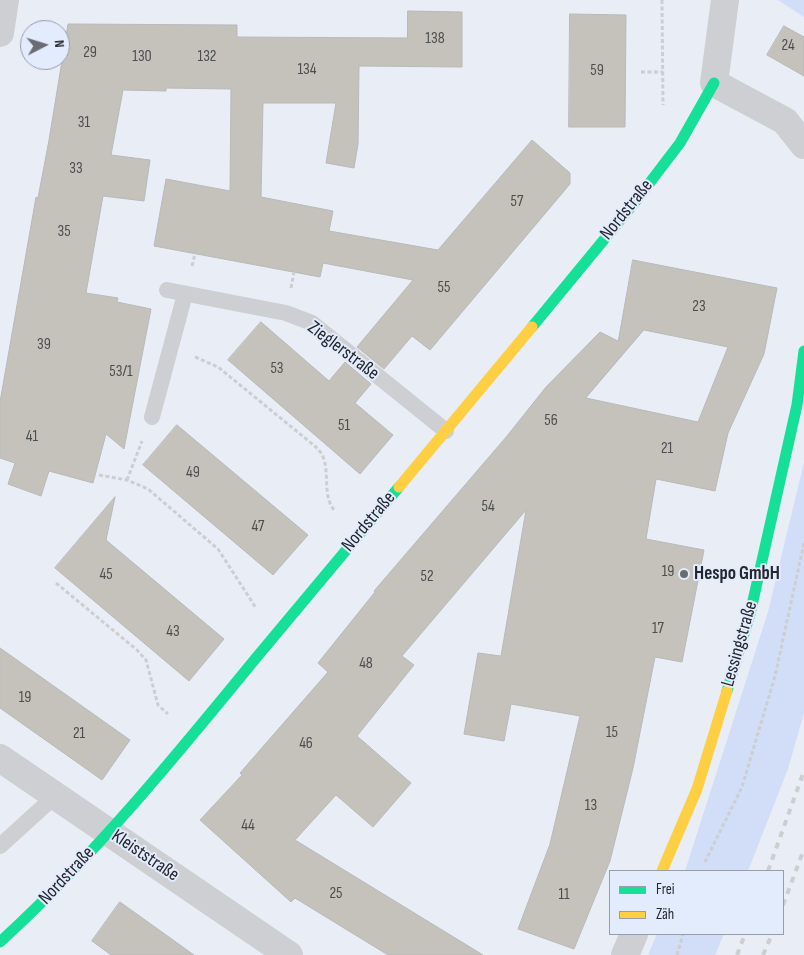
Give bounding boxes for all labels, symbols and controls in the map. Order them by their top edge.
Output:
north arrow [20,20,70,70]
house number: 138 [425,29,445,49]
house number: 24 [781,36,795,56]
text: N [51,39,68,48]
house number: 29 [83,43,97,63]
house number: 130 [132,47,152,67]
house number: 132 [198,47,216,67]
house number: 134 [297,60,317,80]
house number: 59 [590,61,604,81]
house number: 31 [78,113,90,133]
house number: 33 [69,159,83,179]
street label: Nordstraße [596,175,658,245]
house number: 57 [511,192,523,212]
house number: 35 [57,222,71,242]
house number: 55 [438,278,450,298]
house number: 23 [692,297,706,317]
street label: Zieglerstraße [303,317,383,385]
house number: 39 [37,335,51,355]
house number: 53 [270,359,284,379]
house number: 53/1 [109,362,133,382]
house number: 56 [544,411,558,431]
house number: 51 [338,416,350,436]
house number: 41 [26,427,38,447]
house number: 21 [661,439,673,459]
house number: 49 [186,463,200,483]
street label: Nordstraße [337,487,401,557]
house number: 54 [481,497,495,517]
house number: 47 [252,517,264,537]
house number: 19 [662,562,674,582]
place label: Hespo GmbH [694,563,780,585]
house number: 45 [99,565,113,585]
house number: 52 [420,567,434,587]
marker: Hespo GmbH [678,568,690,580]
street label: Lessingstraße [717,599,763,689]
house number: 17 [652,619,664,639]
house number: 43 [166,622,180,642]
house number: 48 [359,654,373,674]
house number: 19 [19,688,31,708]
house number: 15 [606,723,618,743]
house number: 21 [73,724,85,744]
house number: 46 [299,734,313,754]
house number: 13 [585,796,597,816]
house number: 44 [241,816,255,836]
street label: Kleiststraße [107,825,183,887]
street label: Nordstraße [34,842,100,910]
legend [609,870,784,935]
text: Frei [656,880,675,899]
house number: 25 [329,884,343,904]
house number: 11 [558,885,570,905]
text: Zäh [656,905,674,924]

